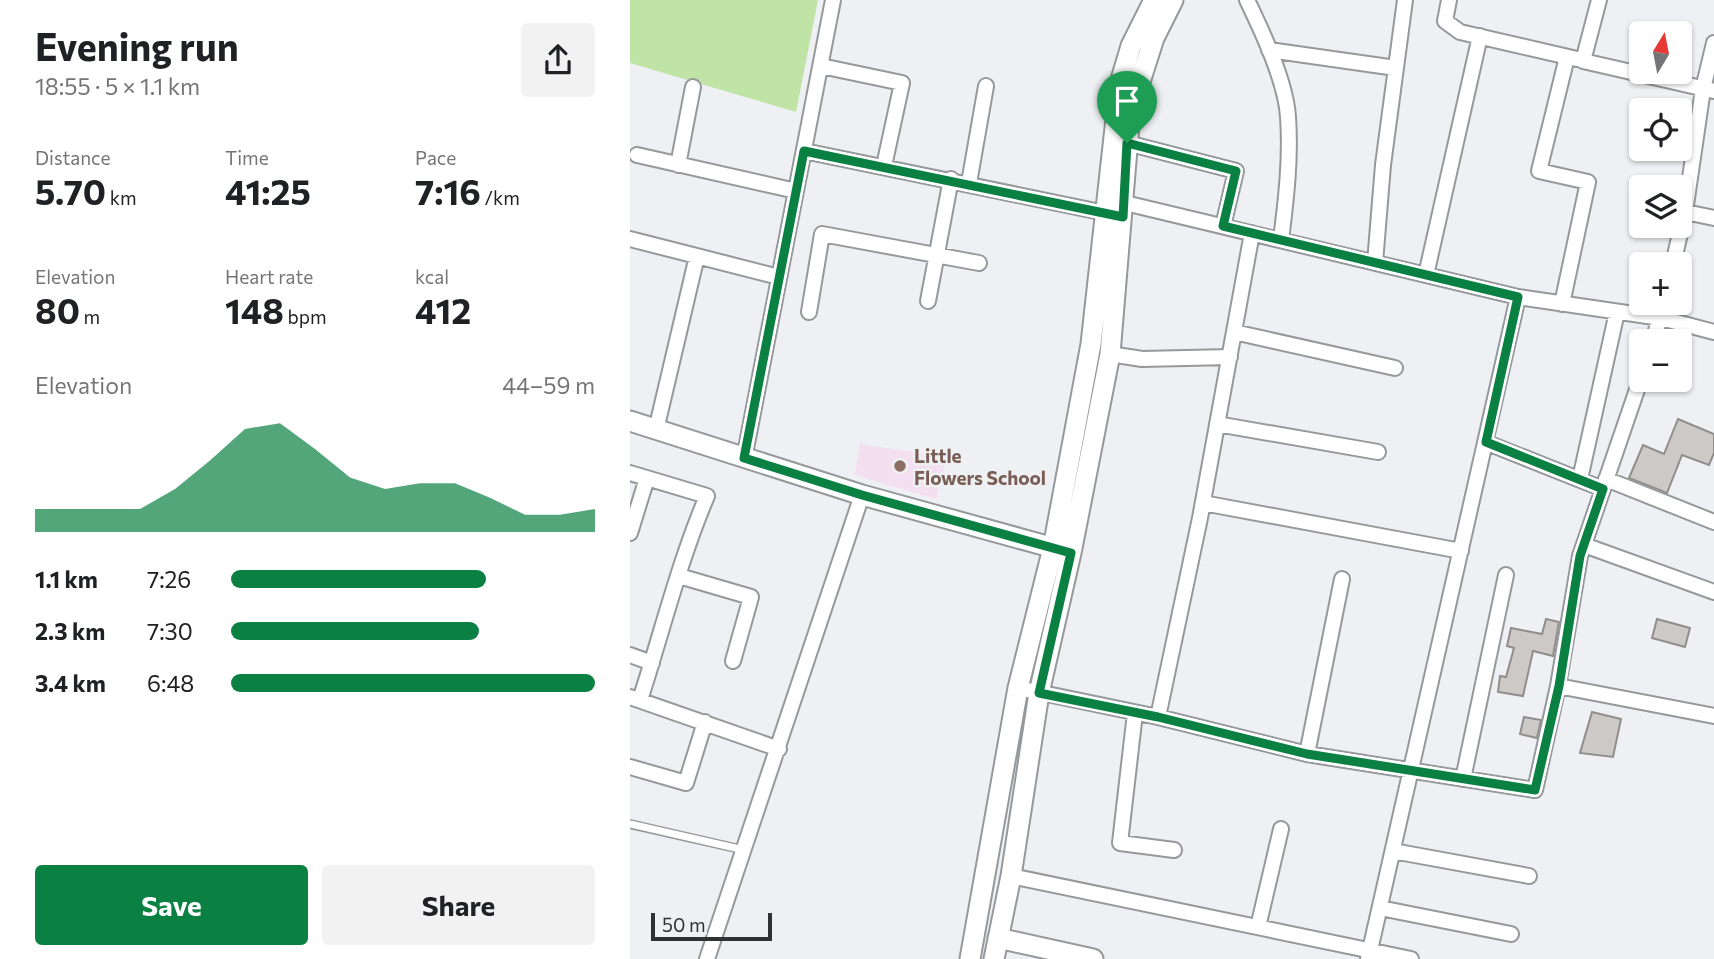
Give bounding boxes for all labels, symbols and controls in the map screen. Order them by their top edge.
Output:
north arrow [1629,21,1692,84]
map controls [1629,21,1692,392]
text: Evening run [35,22,239,69]
button: share [521,23,595,97]
pin [1097,71,1157,143]
text: 18:55 · 5 × 1.1 km [35,72,200,100]
icon: arrive [1108,82,1146,120]
button: locate [1629,98,1692,161]
text: Distance [35,146,111,169]
text: Time [225,146,269,169]
text: Pace [415,146,456,169]
text: 5.70 [35,169,106,212]
text: 41:25 [225,169,311,212]
text: 7:16 [415,169,481,212]
button: layers [1629,175,1692,238]
text: km [106,186,137,209]
text: /km [481,186,520,209]
button: + [1629,252,1692,315]
text: Elevation [35,265,115,288]
text: Heart rate [225,265,313,288]
text: kcal [415,265,449,288]
text: 80 [35,288,80,331]
text: 148 [225,288,284,331]
text: 412 [415,288,471,331]
text: m [80,305,100,328]
text: bpm [284,305,327,328]
button: − [1629,329,1692,392]
text: Elevation [35,371,132,399]
text: 44–59 m [502,371,595,399]
place label: Little Flowers School [914,444,1046,489]
marker: Little Flowers School [892,458,908,474]
text: 1.1 km [35,565,98,593]
text: 7:26 [147,565,191,593]
text: 2.3 km [35,617,105,645]
text: 7:30 [147,617,193,645]
text: 3.4 km [35,669,106,697]
text: 6:48 [147,669,194,697]
button: Save [35,865,308,945]
button: Share [322,865,595,945]
scale bar [651,910,772,942]
text: 50 m [662,913,706,936]

